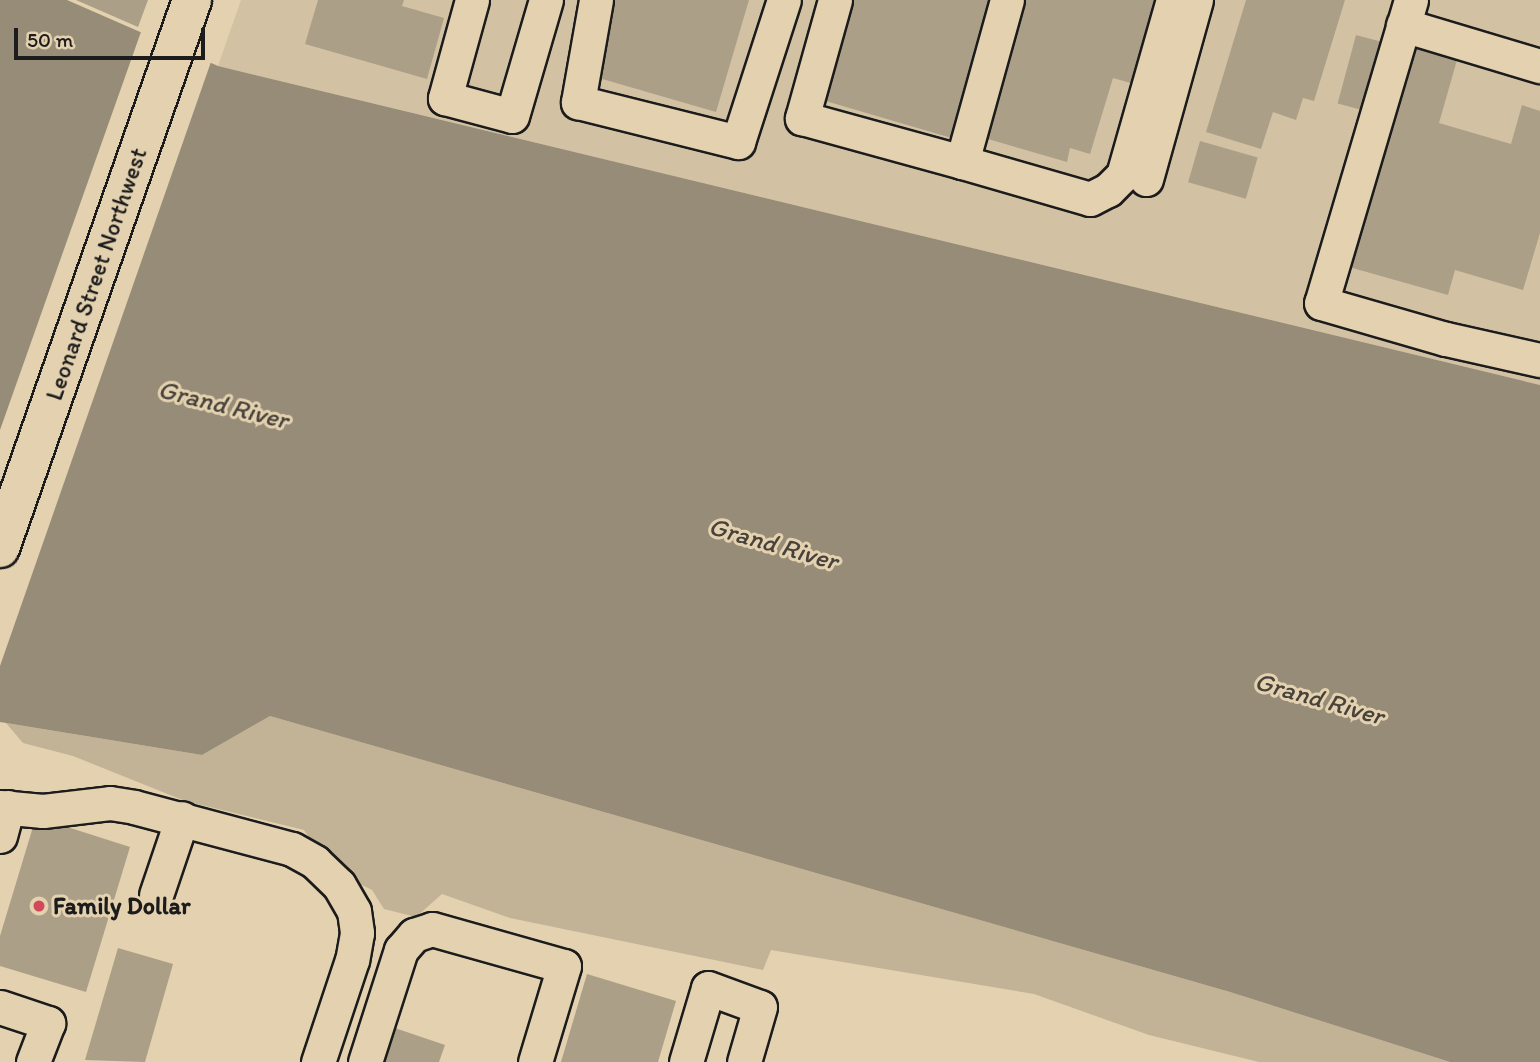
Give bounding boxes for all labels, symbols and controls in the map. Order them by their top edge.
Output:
scale bar [18,14,208,58]
text: 50 m [27,27,73,52]
street label: Leonard Street Northwest [39,144,153,404]
water label: Grand River [155,374,291,436]
water label: Grand River [705,511,841,577]
water label: Grand River [1251,666,1387,732]
place label: Family Dollar [53,892,190,920]
marker: Family Dollar [31,898,47,914]

